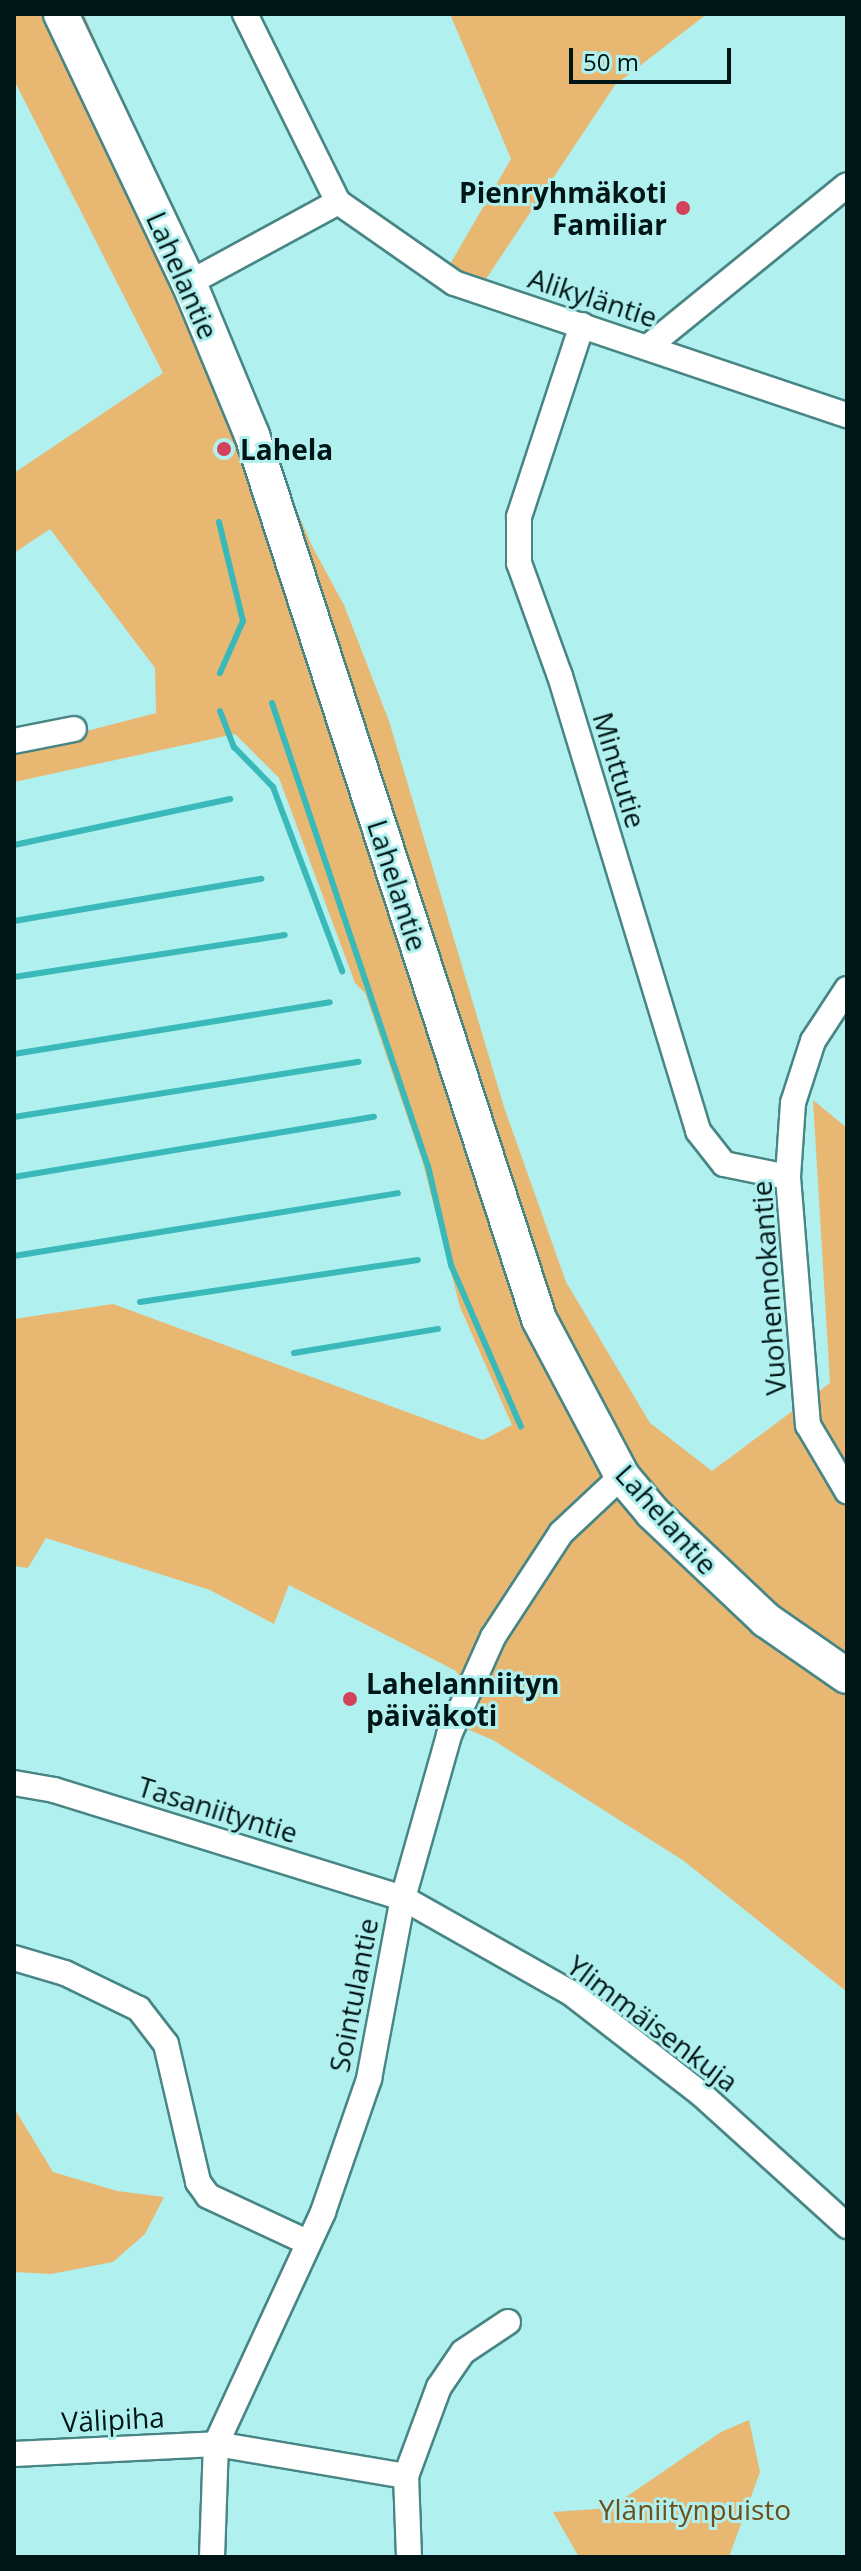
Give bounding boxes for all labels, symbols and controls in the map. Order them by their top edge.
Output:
scale bar [573,32,735,82]
text: 50 m [583,45,639,78]
place label: Pienryhmäkoti Familiar [459,175,667,241]
marker: Pienryhmäkoti Familiar [674,199,692,217]
street label: Lahelantie [140,206,226,344]
street label: Alikyläntie [524,260,662,334]
place label: Lahela [240,432,333,466]
marker: Lahela [215,440,233,458]
street label: Minttutie [586,708,654,832]
street label: Lahelantie [361,815,435,955]
street label: Vuohennokantie [744,1180,792,1396]
street label: Lahelantie [609,1457,725,1581]
place label: Lahelanniityn päiväkoti [366,1666,560,1732]
marker: Lahelanniityn päiväkoti [341,1690,359,1708]
street label: Tasaniityntie [134,1769,302,1849]
street label: Sointulantie [322,1915,384,2075]
street label: Ylimmäisenkuja [561,1948,745,2098]
street label: Välipiha [61,2400,165,2438]
park label: Yläniitynpuisto [599,2492,791,2526]

